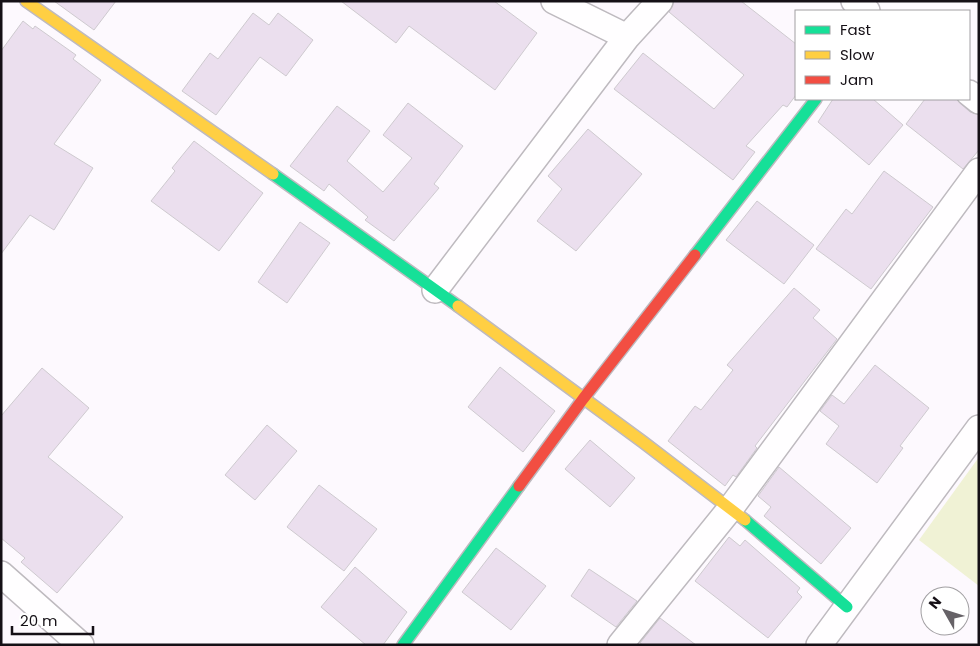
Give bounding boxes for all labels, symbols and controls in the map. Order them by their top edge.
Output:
legend [795,10,970,100]
text: Fast [840,19,871,40]
text: Slow [840,44,875,65]
text: Jam [840,69,874,90]
north arrow [920,586,970,636]
text: N [924,592,946,613]
scale bar [12,604,94,636]
text: 20 m [20,610,58,631]

